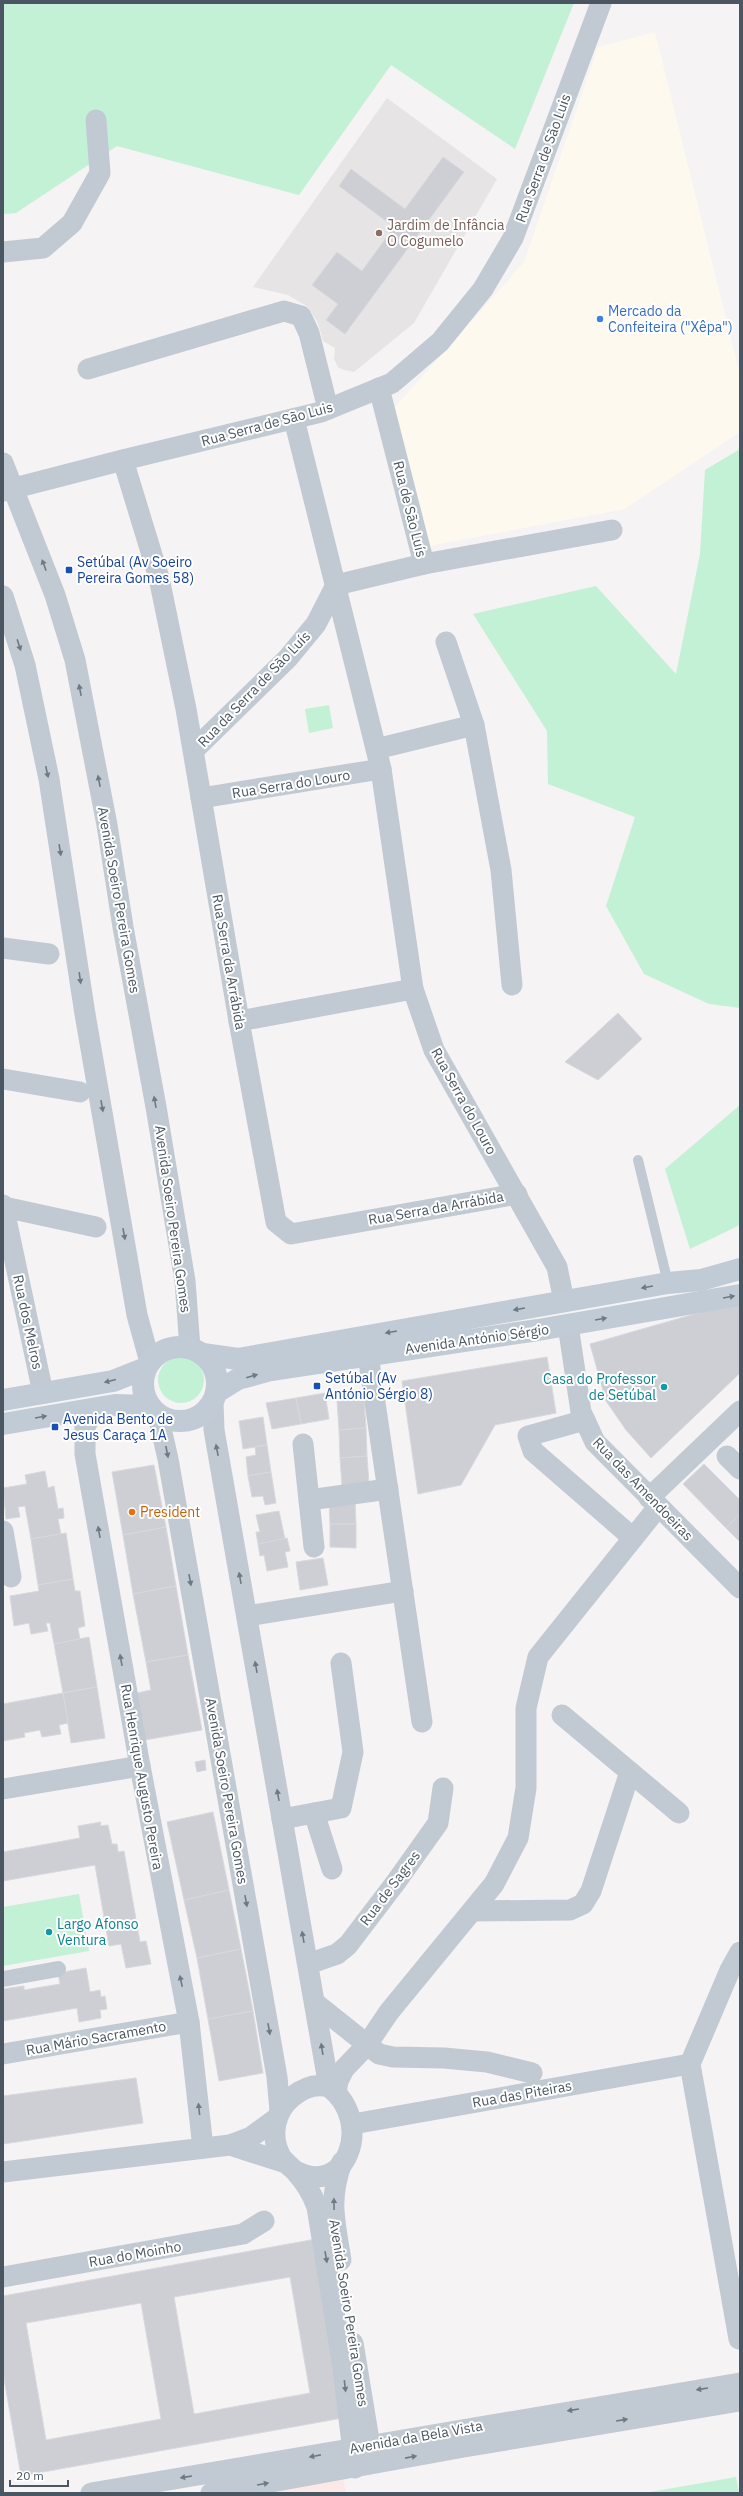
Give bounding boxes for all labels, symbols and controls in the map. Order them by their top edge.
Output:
street label: Rua Serra de São Luis [511,91,575,225]
place label: Jardim de Infância O Cogumelo [387,216,505,250]
marker: Jardim de Infância O Cogumelo [374,228,384,238]
place label: Mercado da Confeiteira ("Xêpa") [608,302,733,336]
marker: Mercado da Confeiteira ("Xêpa") [595,314,605,324]
street label: Rua Serra de São Luis [199,398,335,450]
street label: Rua de São Luís [389,459,431,559]
place label: Setúbal (Av Soeiro Pereira Gomes 58) [77,553,194,587]
one-way arrow [41,559,47,571]
marker: Setúbal (Av Soeiro Pereira Gomes 58) [64,565,74,575]
street label: Rua da Serra de São Luís [194,627,314,751]
one-way arrow [16,640,22,652]
one-way arrow [77,683,83,696]
one-way arrow [45,766,51,778]
street label: Rua Serra do Louro [231,766,352,802]
one-way arrow [95,774,101,787]
street label: Avenida Soeiro Pereira Gomes [94,805,144,995]
one-way arrow [57,844,63,856]
street label: Rua Serra da Arrábida [208,893,250,1032]
one-way arrow [77,972,83,984]
street label: Rua Serra do Louro [427,1044,501,1158]
one-way arrow [152,1096,158,1108]
one-way arrow [99,1100,105,1112]
street label: Avenida Soeiro Pereira Gomes [151,1124,195,1314]
street label: Rua Serra da Arrábida [367,1187,506,1229]
one-way arrow [121,1228,127,1241]
street label: Rua dos Melros [9,1273,47,1371]
one-way arrow [641,1284,653,1290]
one-way arrow [723,1294,735,1300]
one-way arrow [513,1307,525,1313]
one-way arrow [595,1316,607,1322]
street label: Avenida António Sérgio [404,1320,550,1358]
one-way arrow [385,1329,397,1335]
place label: Setúbal (Av António Sérgio 8) [325,1369,433,1403]
place label: Casa do Professor de Setúbal [543,1370,656,1404]
one-way arrow [246,1373,258,1379]
one-way arrow [104,1379,116,1385]
marker: Setúbal (Av António Sérgio 8) [312,1381,322,1391]
marker: Casa do Professor de Setúbal [659,1382,669,1392]
place label: Avenida Bento de Jesus Caraça 1A [63,1410,173,1444]
one-way arrow [35,1414,48,1420]
marker: Avenida Bento de Jesus Caraça 1A [50,1422,60,1432]
street label: Rua das Amendoeiras [589,1434,697,1545]
one-way arrow [214,1444,220,1456]
one-way arrow [164,1446,170,1458]
place label: President [140,1503,200,1521]
marker: President [127,1507,137,1517]
one-way arrow [96,1526,102,1538]
one-way arrow [237,1572,243,1584]
one-way arrow [187,1574,193,1586]
one-way arrow [118,1654,124,1666]
one-way arrow [252,1661,258,1673]
street label: Rua Henrique Augusto Pereira [117,1683,167,1872]
street label: Avenida Soeiro Pereira Gomes [202,1696,252,1886]
one-way arrow [275,1789,281,1801]
street label: Rua de Sagres [356,1847,424,1929]
one-way arrow [244,1895,250,1907]
place label: Largo Afonso Ventura [57,1915,139,1949]
marker: Largo Afonso Ventura [44,1927,54,1937]
one-way arrow [300,1931,306,1943]
one-way arrow [177,1975,183,1987]
street label: Rua Mário Sacramento [24,2017,168,2059]
one-way arrow [266,2023,272,2036]
one-way arrow [319,2042,325,2055]
street label: Rua das Piteiras [471,2076,573,2112]
one-way arrow [196,2103,202,2116]
one-way arrow [331,2197,337,2210]
street label: Avenida Soeiro Pereira Gomes [325,2218,373,2408]
street label: Rua do Moinho [87,2237,183,2271]
one-way arrow [323,2251,329,2263]
one-way arrow [342,2380,348,2392]
one-way arrow [695,2386,708,2392]
one-way arrow [567,2407,579,2413]
street label: Avenida da Bela Vista [348,2416,485,2458]
one-way arrow [616,2417,628,2423]
one-way arrow [309,2453,321,2459]
one-way arrow [405,2454,417,2460]
scale bar [10,2462,68,2488]
text: 20 m [16,2468,44,2483]
one-way arrow [180,2474,193,2480]
one-way arrow [257,2481,269,2487]

